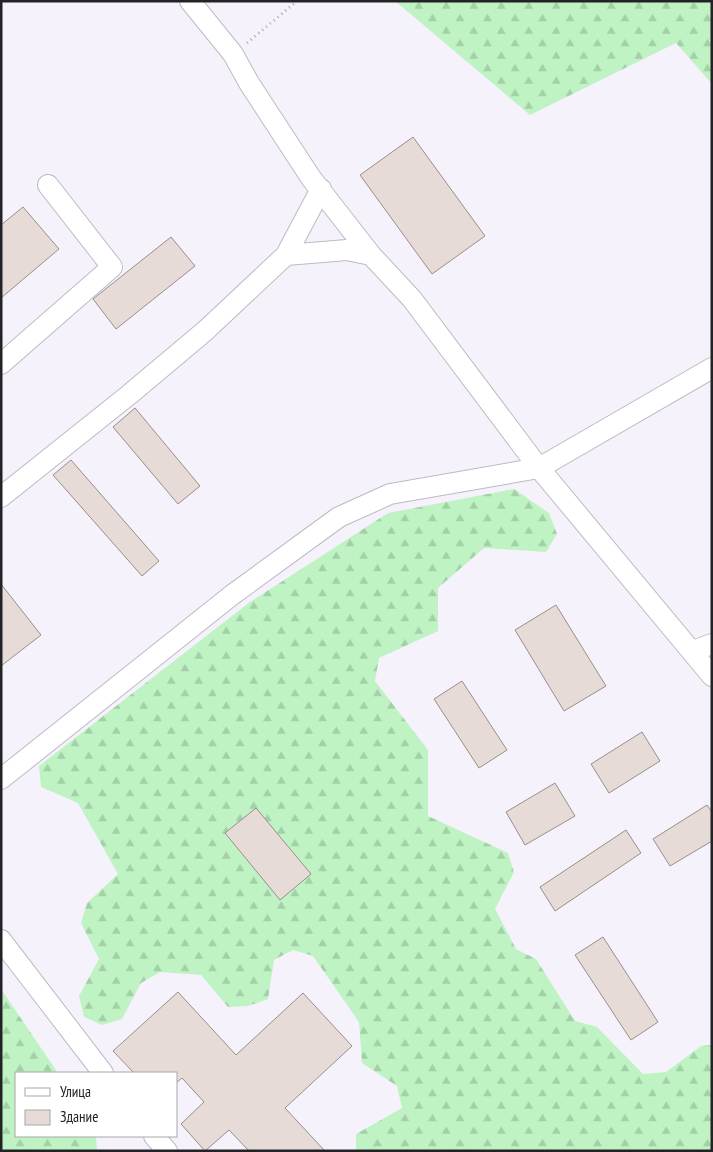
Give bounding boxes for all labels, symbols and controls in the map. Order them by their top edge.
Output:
legend [15,1072,178,1137]
text: Улица [60,1082,91,1101]
text: Здание [60,1107,98,1126]

